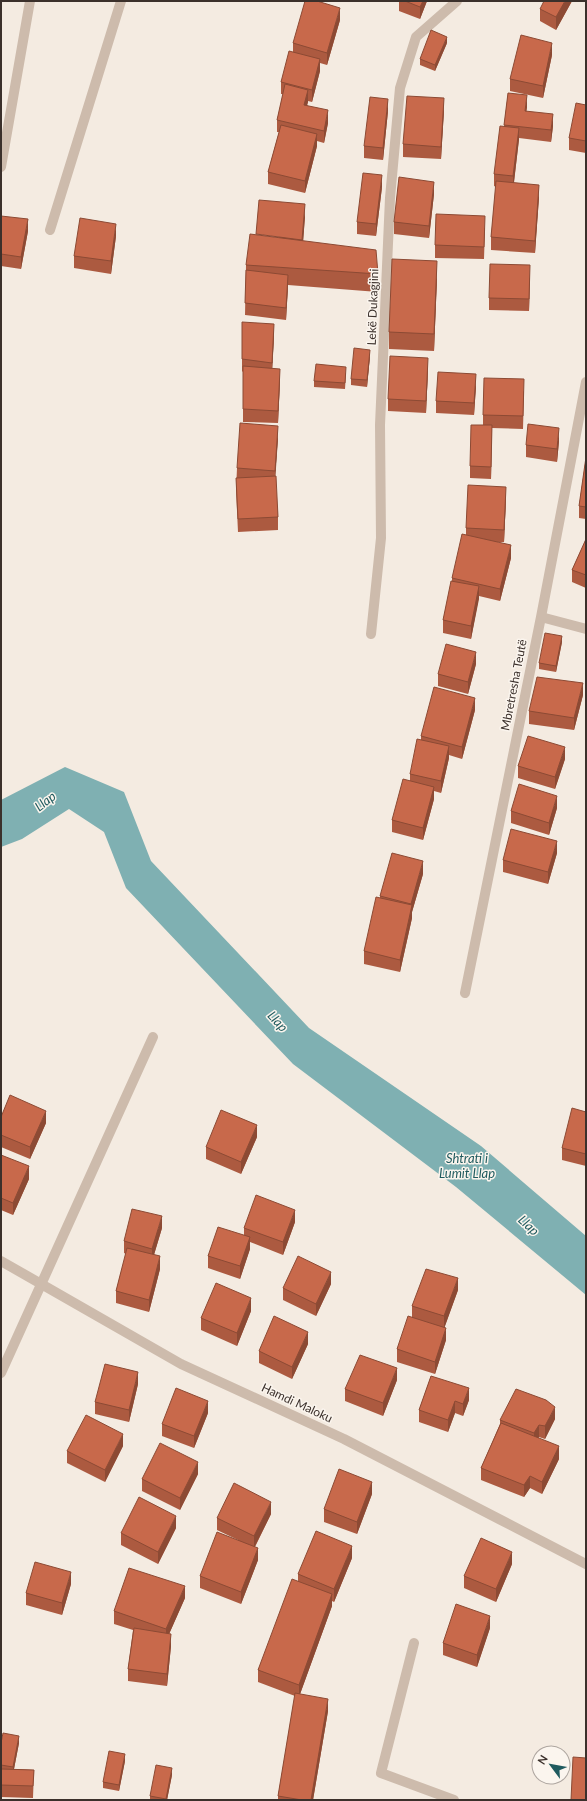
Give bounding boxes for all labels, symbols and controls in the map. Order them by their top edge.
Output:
street label: Lekë Dukagjini [364,268,381,346]
street label: Mbretresha Teutë [497,638,530,732]
water label: Llap [31,788,59,814]
water label: Llap [264,1007,292,1035]
water label: Shtrati i Lumit Llap [439,1150,495,1181]
water label: Llap [515,1211,543,1239]
street label: Hamdi Maloku [259,1380,335,1426]
north arrow [531,1745,571,1785]
text: N [534,1752,550,1766]

